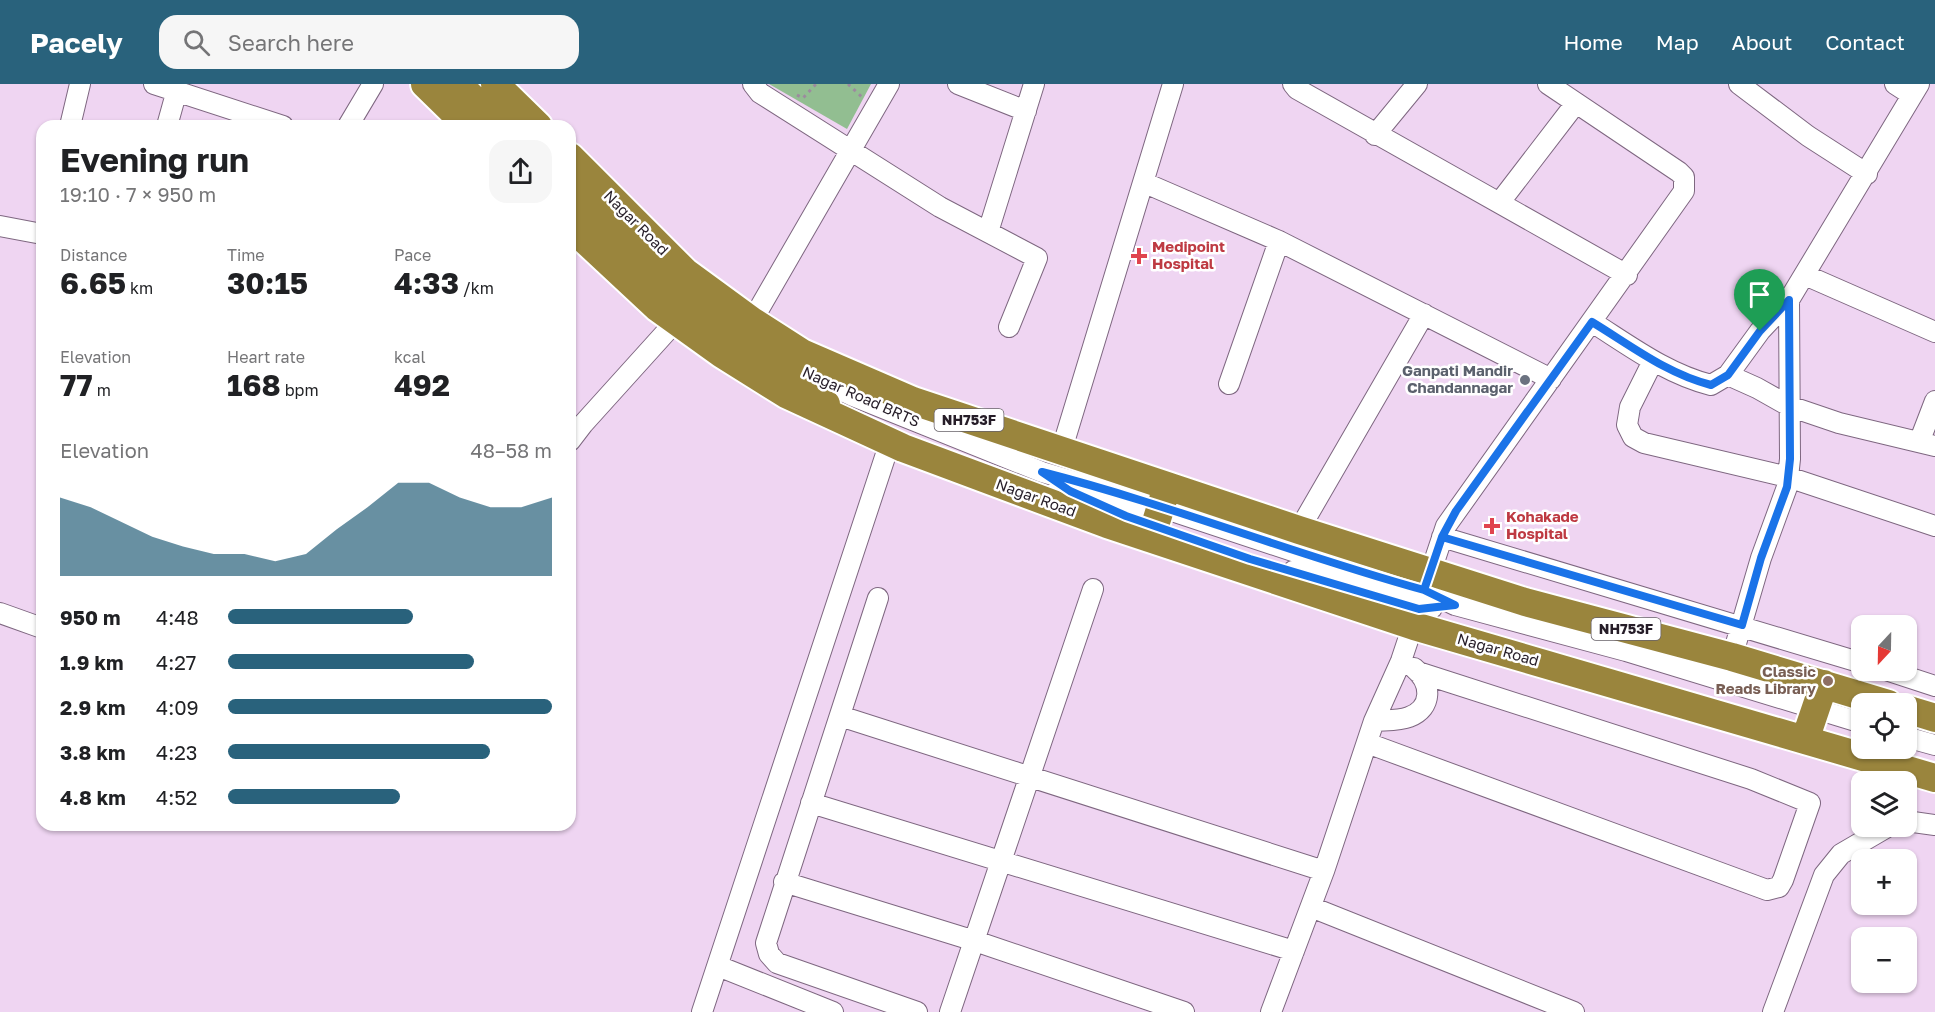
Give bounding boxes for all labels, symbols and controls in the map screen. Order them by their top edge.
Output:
search box [159,15,579,69]
text: Pacely [30,26,123,59]
icon: search [180,26,213,59]
text: Search here [228,29,354,56]
text: Home [1563,29,1623,55]
text: Map [1656,29,1699,55]
text: About [1732,29,1792,55]
text: Contact [1825,29,1905,55]
text: Evening run [60,140,249,179]
button: share [489,140,552,203]
text: 19:10 · 7 × 950 m [60,182,216,206]
street label: Nagar Road [601,186,673,258]
place label: Medipoint Hospital [1152,237,1225,272]
text: Distance [60,245,127,265]
text: Time [227,245,265,265]
text: Pace [394,245,431,265]
marker: Medipoint Hospital [1130,247,1148,265]
text: 6.65 [60,265,126,301]
text: 30:15 [227,265,308,301]
text: 4:33 [394,265,459,301]
pin [1734,269,1785,331]
text: km [126,278,153,298]
text: /km [459,278,494,298]
icon: arrive [1743,278,1776,311]
text: Elevation [60,347,131,367]
text: Heart rate [227,347,305,367]
text: kcal [394,347,426,367]
place label: Ganpati Mandir Chandannagar [1402,361,1513,396]
street label: Nagar Road BRTS [800,362,923,430]
text: 77 [60,367,93,403]
text: 168 [227,367,281,403]
text: 492 [394,367,450,403]
marker: Ganpati Mandir Chandannagar [1518,373,1532,387]
text: m [93,380,111,400]
text: bpm [281,380,319,400]
road number: NH753F [934,409,1004,431]
text: Elevation [60,438,149,462]
text: 48–58 m [471,438,552,462]
street label: Nagar Road [994,474,1079,520]
place label: Kohakade Hospital [1506,507,1579,542]
marker: Kohakade Hospital [1483,517,1501,535]
text: 950 m [60,605,120,629]
text: 4:48 [156,605,199,629]
north arrow [1851,615,1917,681]
map controls [1851,615,1917,993]
road number: NH753F [1592,618,1660,640]
street label: Nagar Road [1455,629,1541,669]
text: 1.9 km [60,650,124,674]
text: 4:27 [156,650,196,674]
place label: Classic Reads Library [1715,662,1816,697]
marker: Classic Reads Library [1821,674,1835,688]
button: locate [1851,693,1917,759]
text: 2.9 km [60,695,125,719]
text: 4:09 [156,695,199,719]
text: 3.8 km [60,740,126,764]
text: 4:23 [156,740,198,764]
button: layers [1851,771,1917,837]
text: 4.8 km [60,785,126,809]
text: 4:52 [156,785,197,809]
button: + [1851,849,1917,915]
button: − [1851,927,1917,993]

